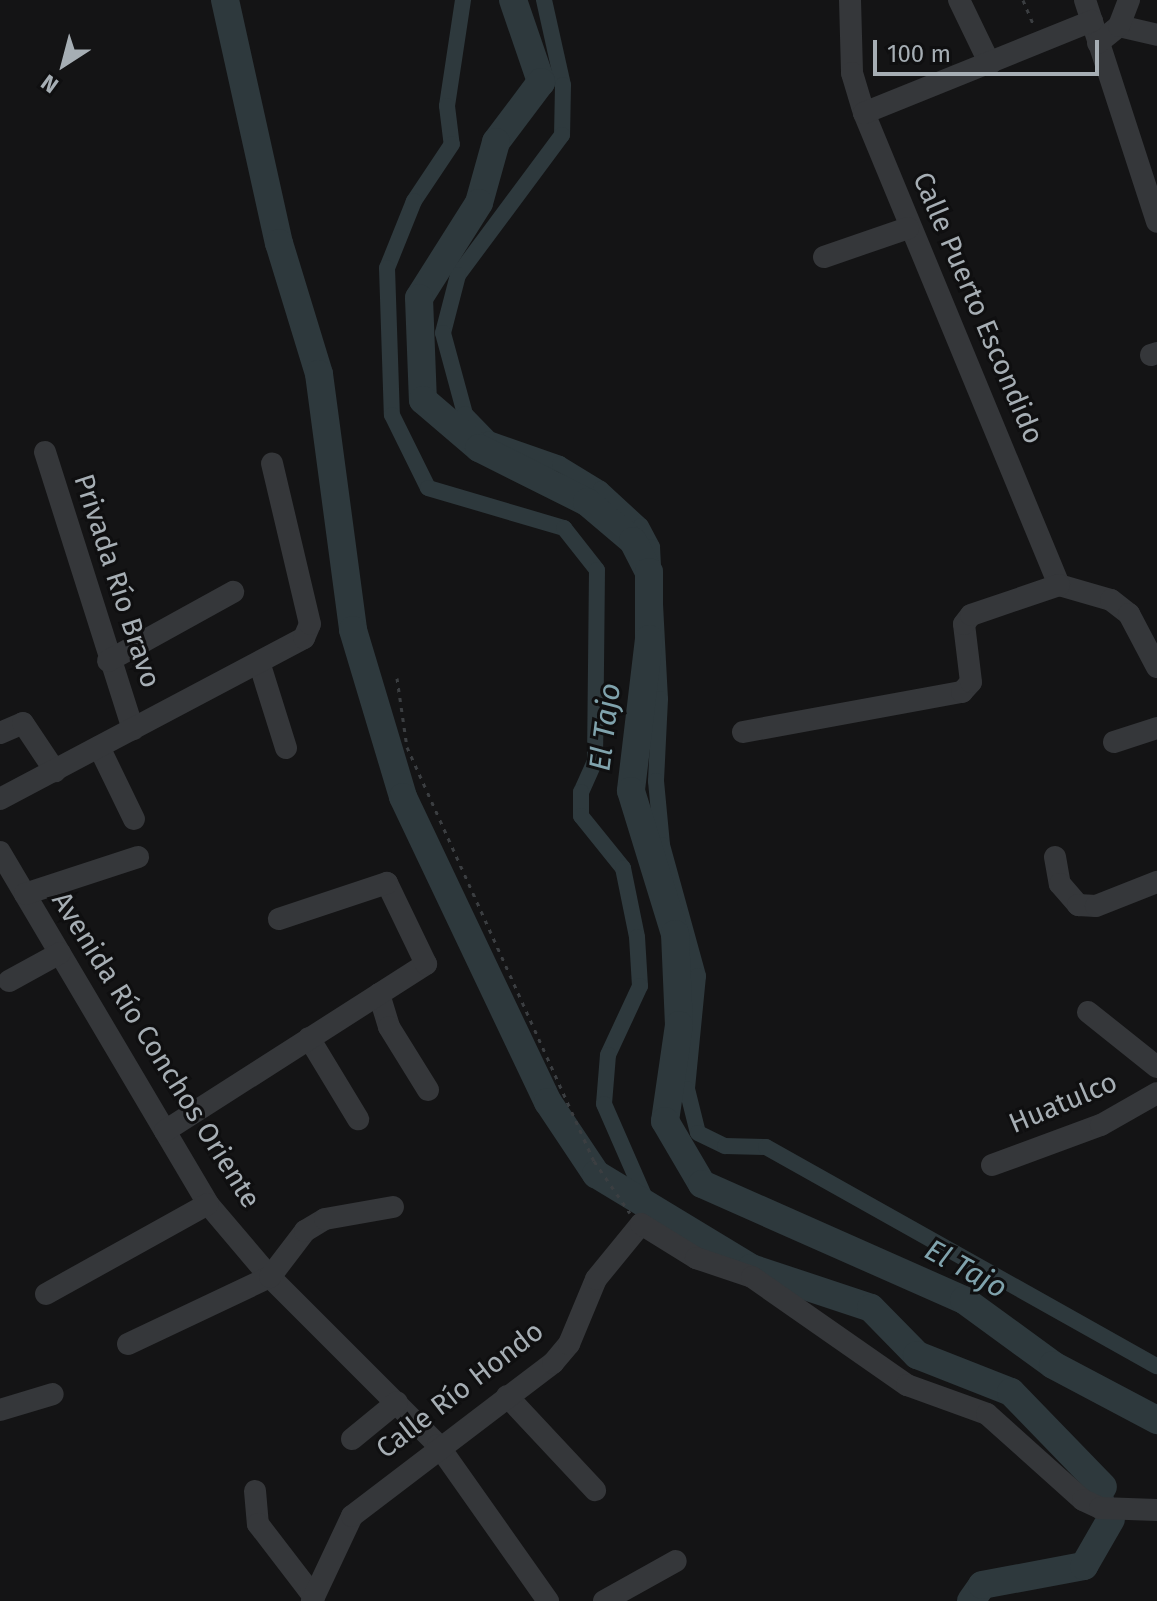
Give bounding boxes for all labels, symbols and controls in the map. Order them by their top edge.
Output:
north arrow [24,24,104,104]
scale bar [877,24,1103,74]
text: 100 m [887,40,951,68]
text: N [36,69,63,99]
street label: Calle Puerto Escondido [906,167,1050,449]
street label: Privada Río Bravo [67,470,167,692]
water label: El Tajo [582,681,628,773]
street label: Avenida Río Conchos Oriente [45,886,267,1214]
street label: Huatulco [1004,1065,1122,1141]
water label: El Tajo [919,1232,1013,1306]
street label: Calle Río Hondo [370,1314,550,1466]

